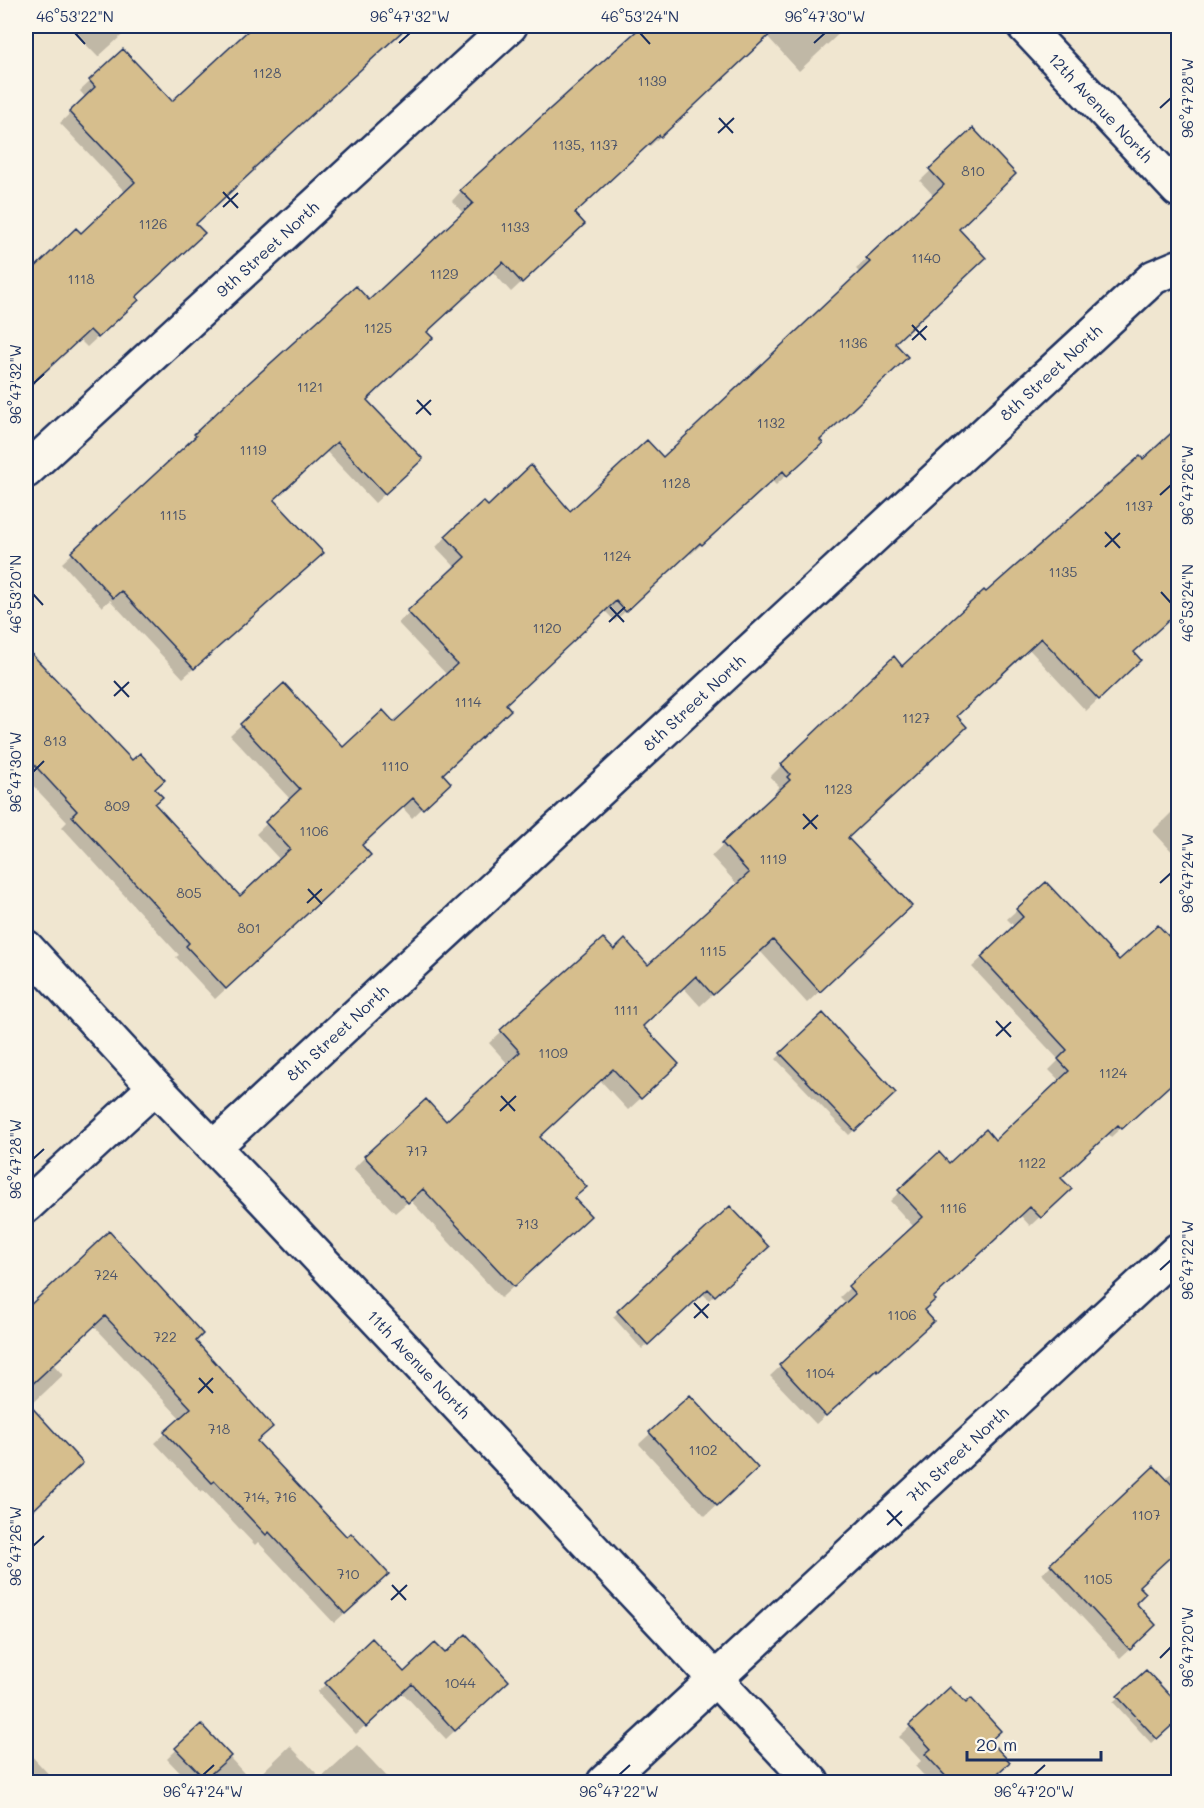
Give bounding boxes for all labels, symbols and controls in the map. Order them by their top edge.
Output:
text: 46°53'22"N [36,6,114,26]
text: 96°47'32"W [370,6,450,26]
text: 46°53'24"N [601,6,679,26]
text: 96°47'30"W [785,6,865,26]
street label: 12th Avenue North [1044,48,1158,167]
text: 96°47'28"W [1177,58,1197,138]
house number: 1128 [253,63,281,82]
house number: 1139 [638,71,667,90]
house number: 1135, 1137 [552,135,618,154]
house number: 810 [961,161,985,180]
street label: 9th Street North [211,196,323,301]
house number: 1126 [139,214,167,233]
house number: 1133 [501,217,529,236]
house number: 1140 [911,248,941,267]
house number: 1129 [430,264,458,283]
house number: 1118 [67,269,95,288]
house number: 1125 [364,318,392,337]
street label: 8th Street North [995,320,1106,425]
house number: 1136 [838,333,868,352]
text: 96°47'32"W [5,344,25,424]
house number: 1121 [297,377,323,396]
house number: 1132 [757,413,785,432]
house number: 1119 [239,440,267,459]
text: 96°47'26"W [1177,445,1197,525]
house number: 1128 [662,473,690,492]
house number: 1137 [1125,496,1153,515]
house number: 1115 [160,505,186,524]
house number: 1124 [603,546,632,565]
text: 46°53'20"N [5,555,25,633]
house number: 1135 [1049,562,1077,581]
text: 46°53'24"N [1177,564,1197,642]
house number: 1120 [533,618,562,637]
street label: 8th Street North [638,650,749,755]
house number: 1114 [455,692,482,711]
house number: 1127 [902,708,930,727]
house number: 813 [44,731,66,750]
text: 96°47'30"W [5,732,25,812]
house number: 1110 [381,756,409,775]
house number: 1123 [824,779,852,798]
house number: 809 [104,796,130,815]
house number: 1106 [299,821,329,840]
text: 96°47'24"W [1177,833,1197,913]
house number: 1119 [759,849,787,868]
house number: 805 [176,883,202,902]
house number: 801 [237,918,261,937]
house number: 1115 [700,941,726,960]
street label: 8th Street North [281,980,393,1085]
house number: 1111 [613,1000,639,1019]
house number: 1109 [538,1043,568,1062]
house number: 1124 [1099,1063,1128,1082]
text: 96°47'28"W [5,1119,25,1199]
house number: 717 [406,1141,428,1160]
house number: 1122 [1018,1153,1046,1172]
house number: 1116 [939,1198,967,1217]
house number: 713 [516,1214,538,1233]
text: 96°47'22"W [1177,1220,1197,1300]
house number: 724 [94,1265,119,1284]
street label: 11th Avenue North [363,1305,475,1422]
house number: 1106 [887,1305,917,1324]
house number: 722 [153,1327,177,1346]
house number: 1104 [805,1363,835,1382]
street label: 7th Street North [902,1402,1013,1506]
house number: 718 [208,1419,230,1438]
house number: 1102 [689,1440,717,1459]
house number: 714, 716 [243,1487,297,1506]
house number: 1107 [1132,1505,1161,1524]
text: 96°47'26"W [5,1506,25,1586]
house number: 710 [337,1564,360,1583]
house number: 1105 [1083,1569,1113,1588]
text: 96°47'20"W [1177,1607,1197,1687]
house number: 1044 [444,1673,476,1692]
scale bar [967,1724,1100,1762]
text: 20 m [976,1732,1017,1756]
text: 96°47'24"W [163,1781,243,1801]
text: 96°47'22"W [579,1781,659,1801]
text: 96°47'20"W [994,1781,1074,1801]

